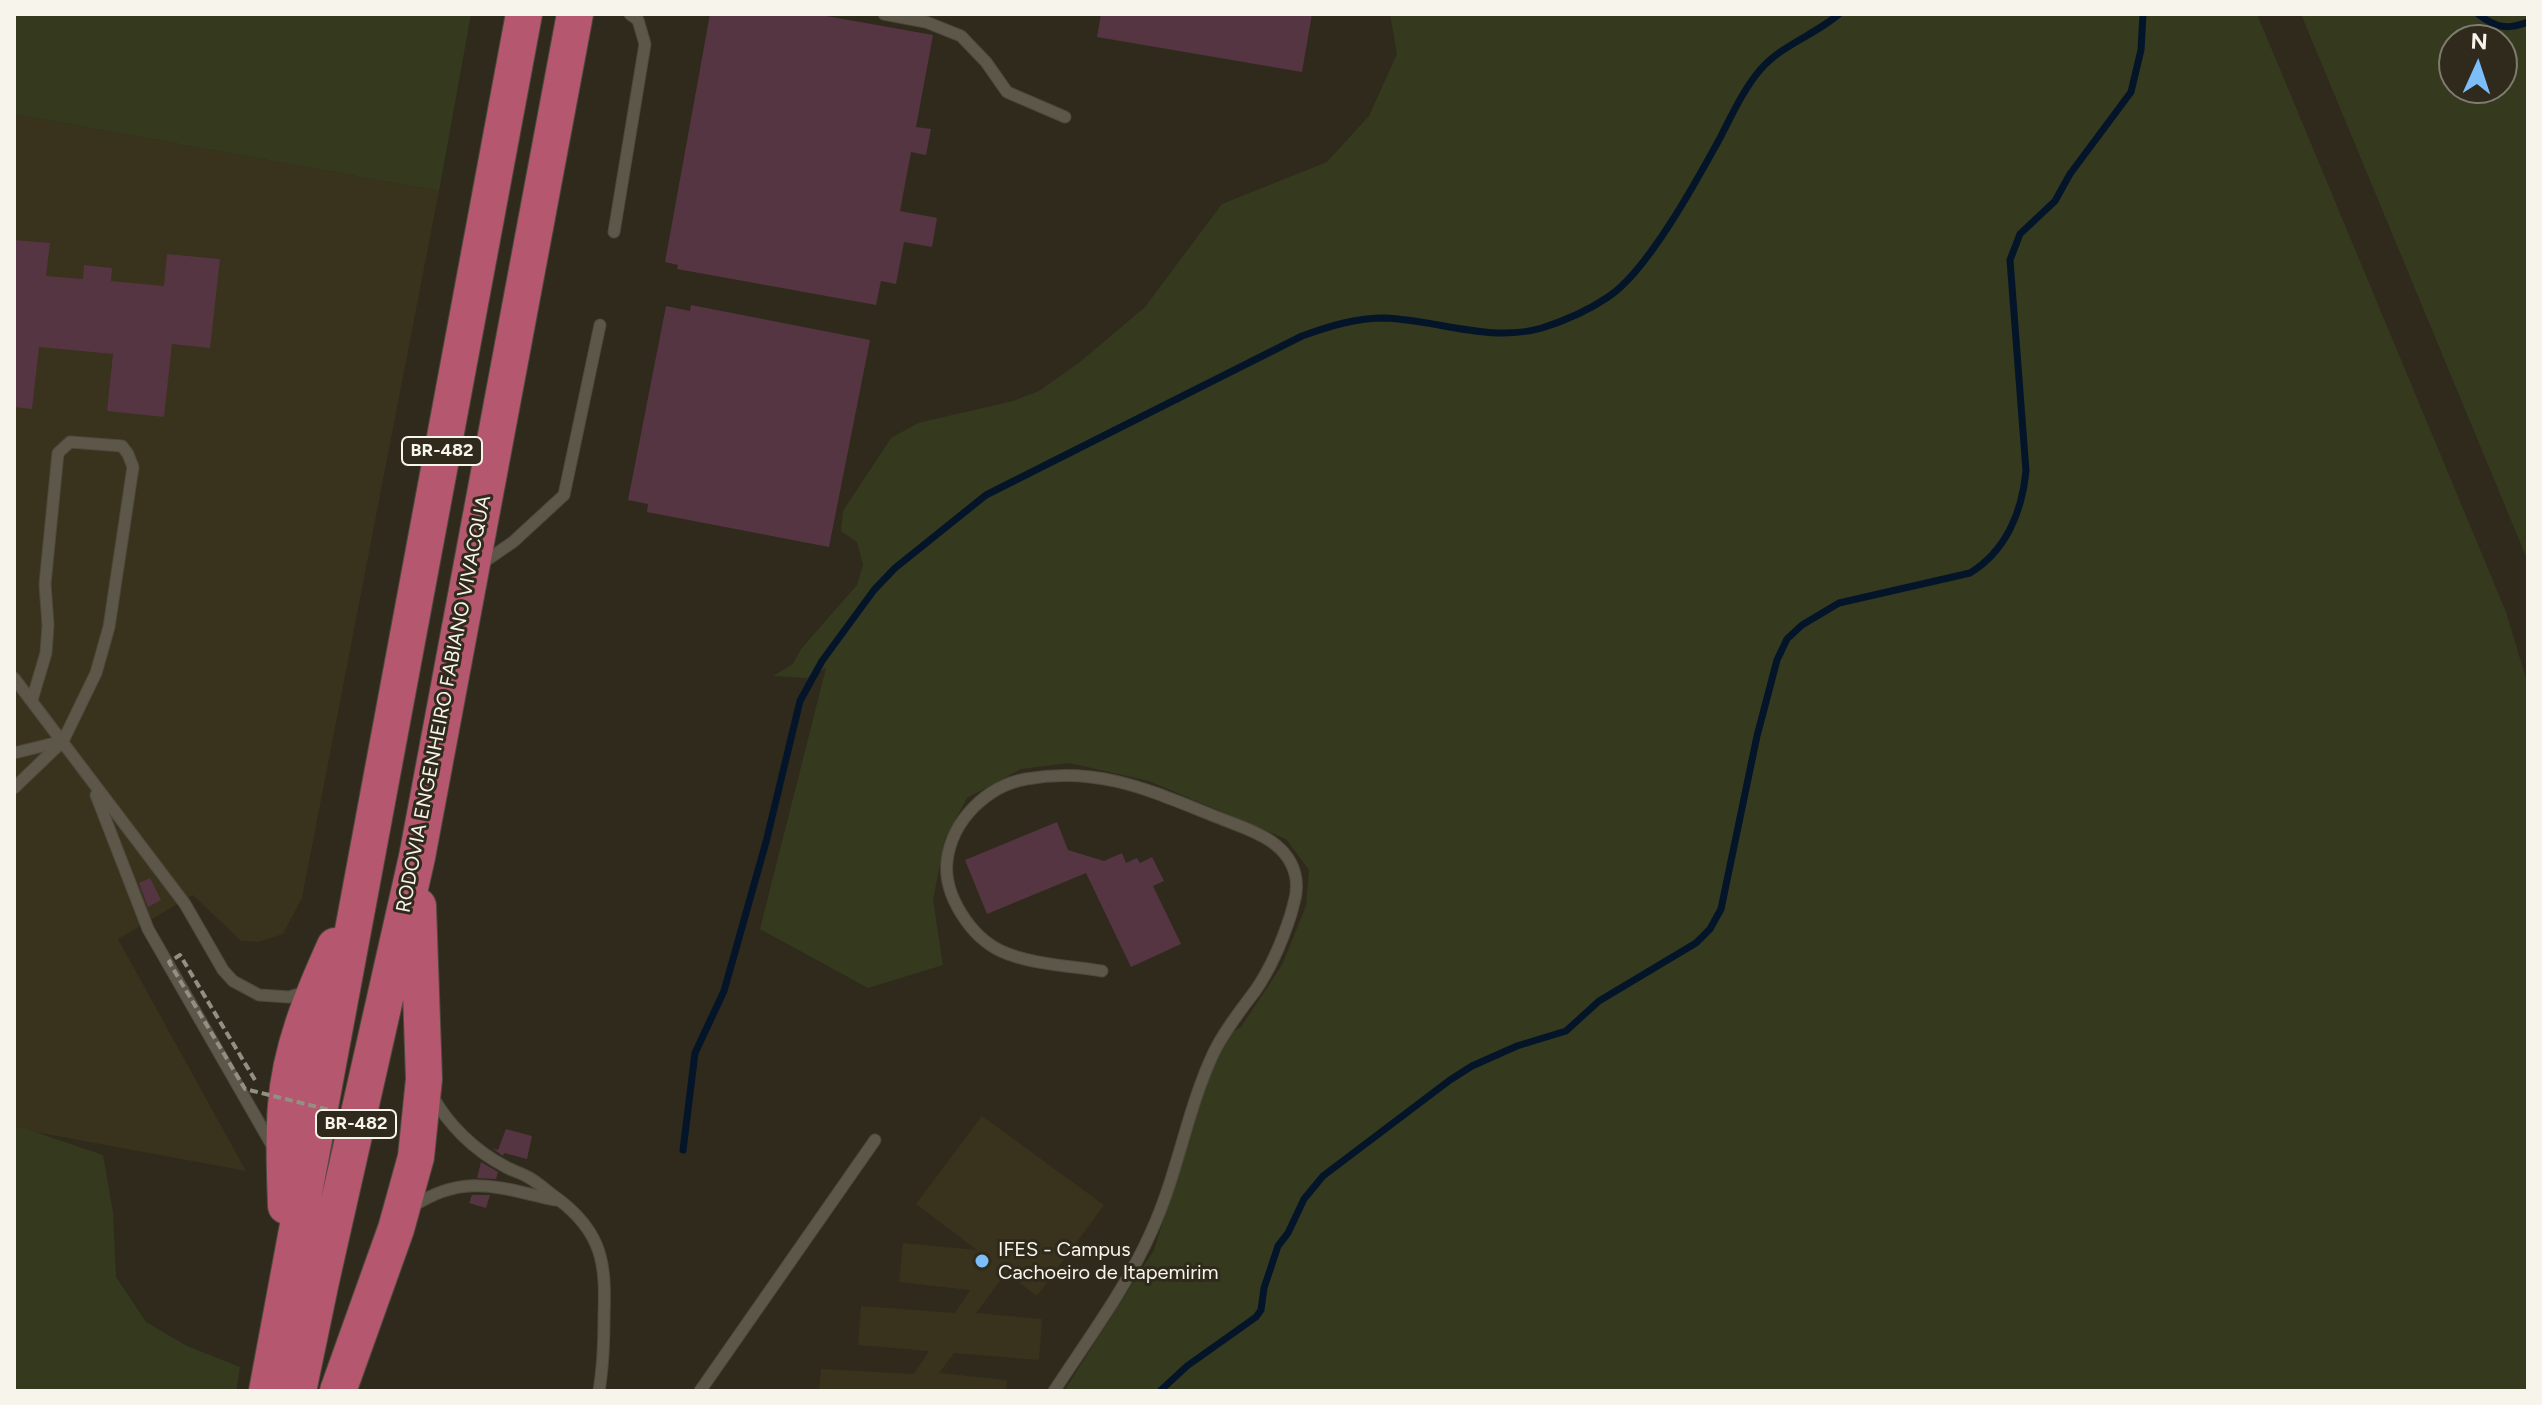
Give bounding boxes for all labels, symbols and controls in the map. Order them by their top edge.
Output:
north arrow [2438,24,2518,104]
text: N [2470,28,2488,55]
road number: BR-482 [402,437,482,465]
street label: RODOVIA ENGENHEIRO FABIANO VIVACQUA [392,493,496,915]
road number: BR-482 [316,1110,396,1138]
place label: IFES - Campus Cachoeiro de Itapemirim [998,1238,1219,1285]
marker: IFES - Campus Cachoeiro de Itapemirim [973,1252,991,1270]

